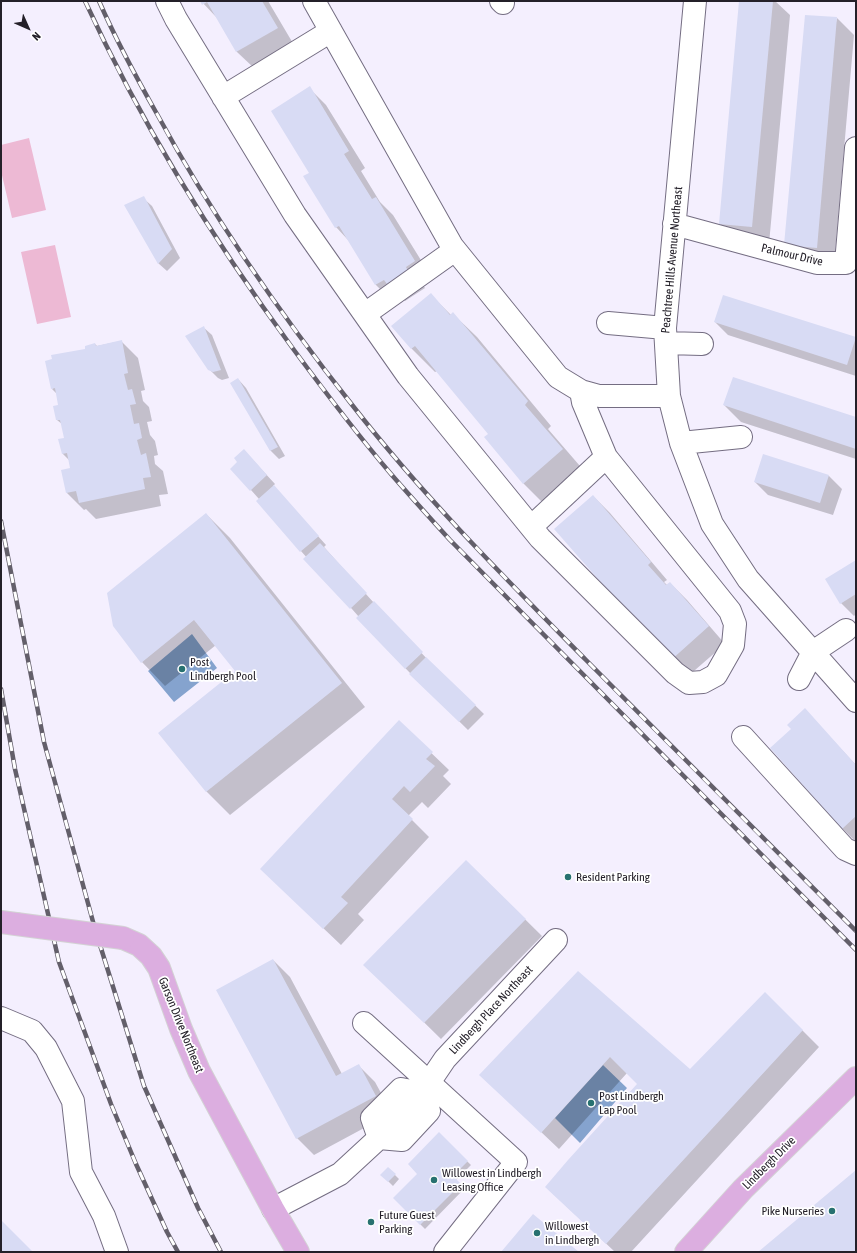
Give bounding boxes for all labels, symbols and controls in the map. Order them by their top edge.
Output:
north arrow [8,8,48,48]
text: N [30,30,43,43]
street label: Peachtree Hills Avenue Northeast [658,186,686,334]
street label: Palmour Drive [760,241,824,269]
place label: Post Lindbergh Pool [190,655,256,683]
marker: Post Lindbergh Pool [177,664,187,674]
place label: Resident Parking [576,870,650,884]
marker: Resident Parking [563,872,573,882]
street label: Lindbergh Place Northeast [446,963,536,1057]
street label: Garson Drive Northeast [155,975,207,1075]
place label: Post Lindbergh Lap Pool [599,1089,664,1117]
marker: Post Lindbergh Lap Pool [586,1098,596,1108]
street label: Lindbergh Drive [739,1133,799,1193]
place label: Willowest in Lindbergh Leasing Office [442,1166,541,1194]
marker: Willowest in Lindbergh Leasing Office [429,1175,439,1185]
place label: Pike Nurseries [761,1204,824,1218]
marker: Pike Nurseries [827,1206,837,1216]
place label: Future Guest Parking [379,1208,435,1236]
marker: Future Guest Parking [366,1217,376,1227]
place label: Willowest in Lindbergh [545,1219,599,1247]
marker: Willowest in Lindbergh [532,1228,542,1238]

